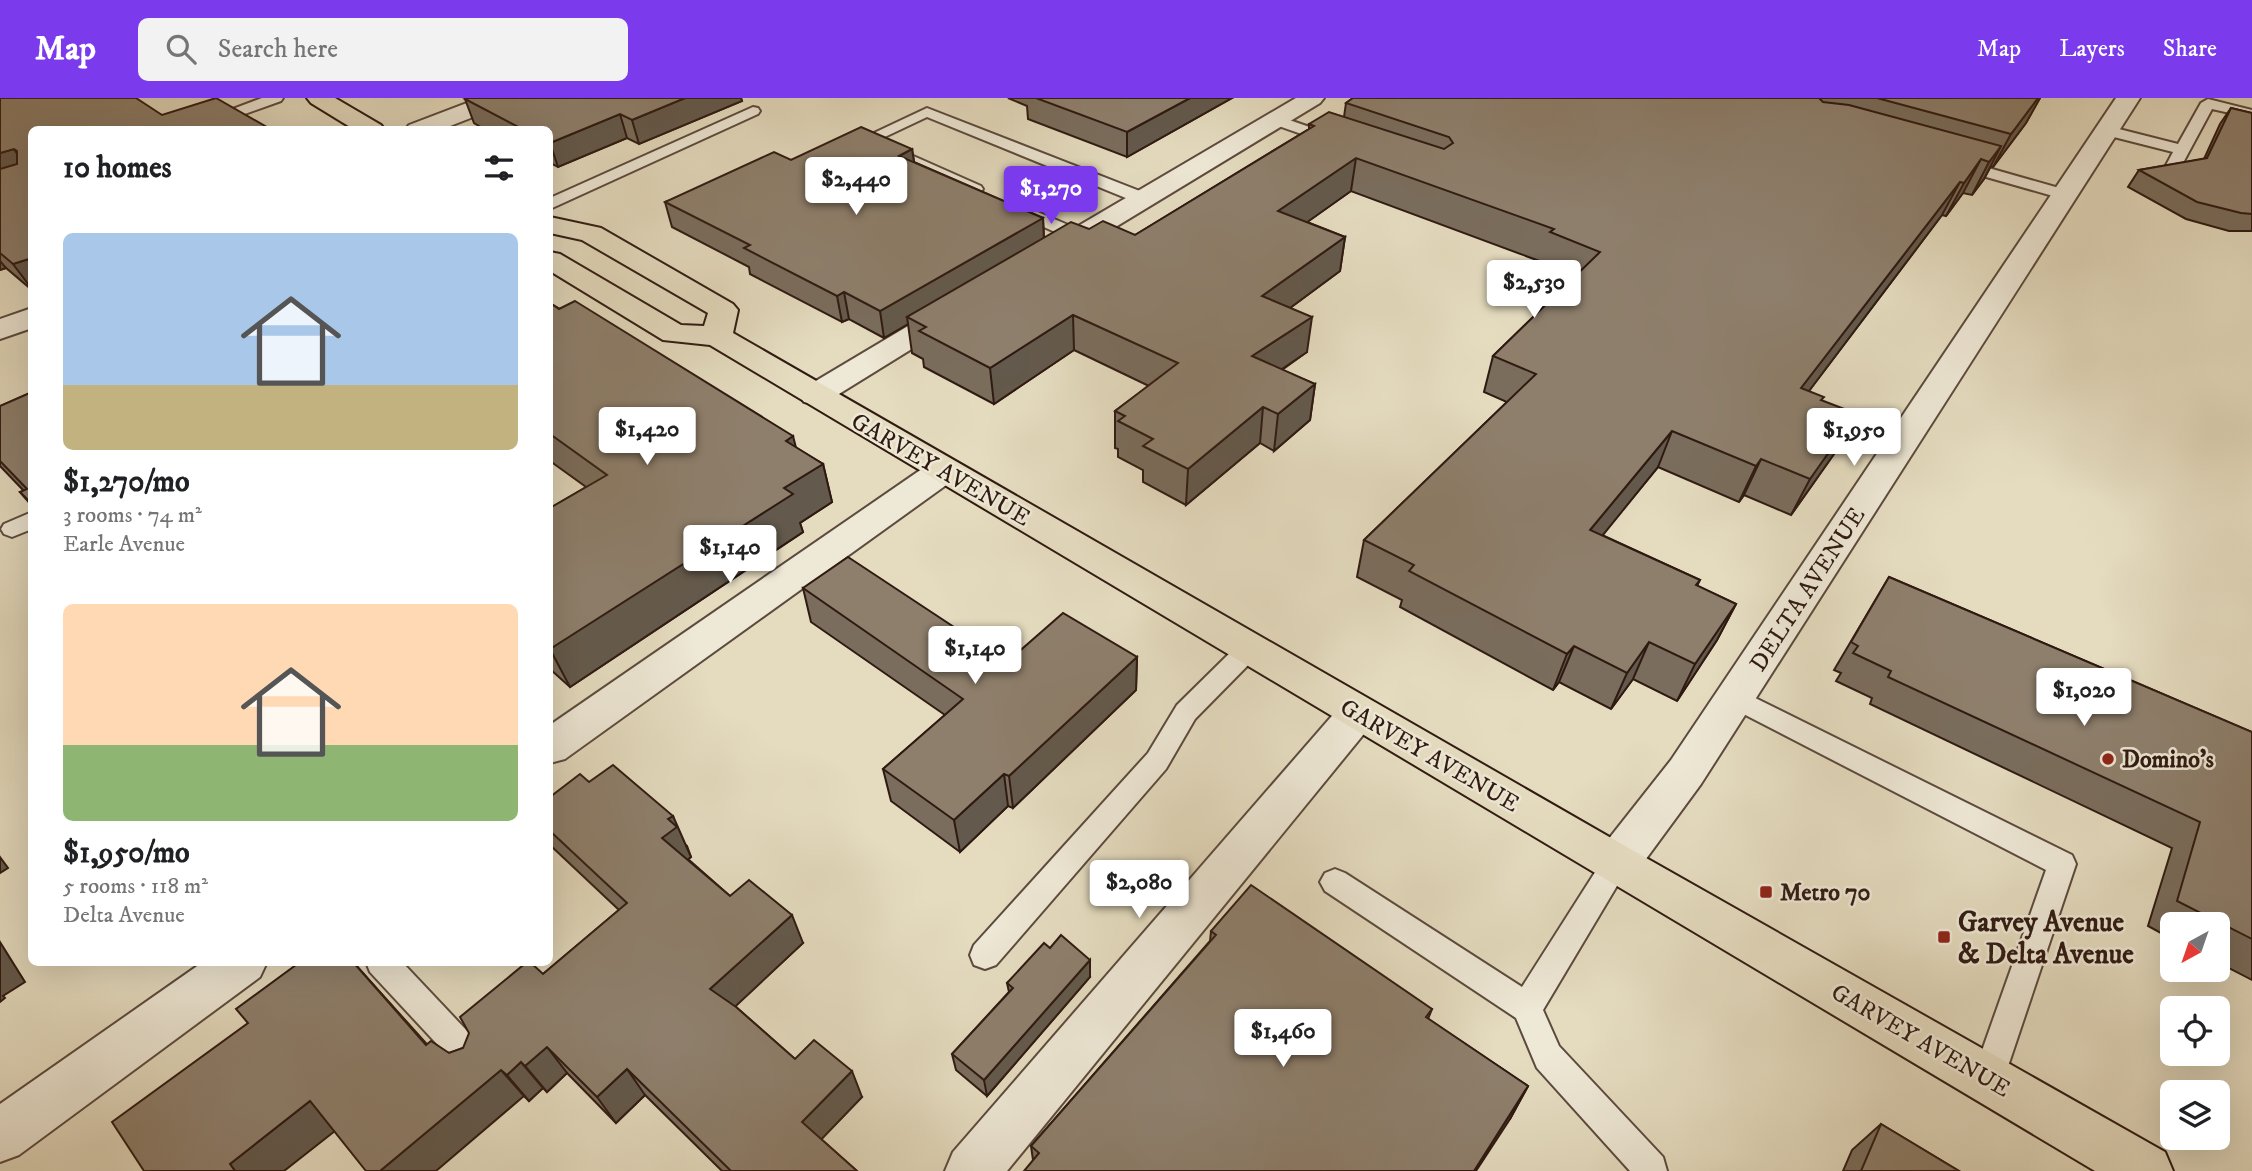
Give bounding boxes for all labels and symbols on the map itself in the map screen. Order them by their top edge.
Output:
pin: $2,440 [799,158,913,217]
pin: $1,270 [994,166,1108,226]
pin: $2,530 [1477,260,1591,320]
street label: GARVEY AVENUE [845,406,1036,533]
pin: $1,420 [590,408,704,467]
pin: $1,950 [1797,408,1911,468]
street label: DELTA AVENUE [1743,502,1872,677]
pin: $1,140 [673,526,787,585]
pin: $1,140 [918,626,1032,686]
pin: $1,020 [2027,668,2141,728]
street label: GARVEY AVENUE [1334,692,1525,819]
place label: Domino's [2122,745,2214,775]
marker: Domino's [2100,751,2116,767]
pin: $2,080 [1082,860,1196,920]
place label: Metro 70 [1780,878,1871,908]
marker: Metro 70 [1758,884,1774,900]
place label: Garvey Avenue & Delta Avenue [1958,905,2134,972]
north arrow [2160,912,2230,982]
marker: Garvey Avenue & Delta Avenue [1936,929,1952,945]
street label: GARVEY AVENUE [1825,977,2016,1104]
pin: $1,460 [1226,1010,1340,1069]

